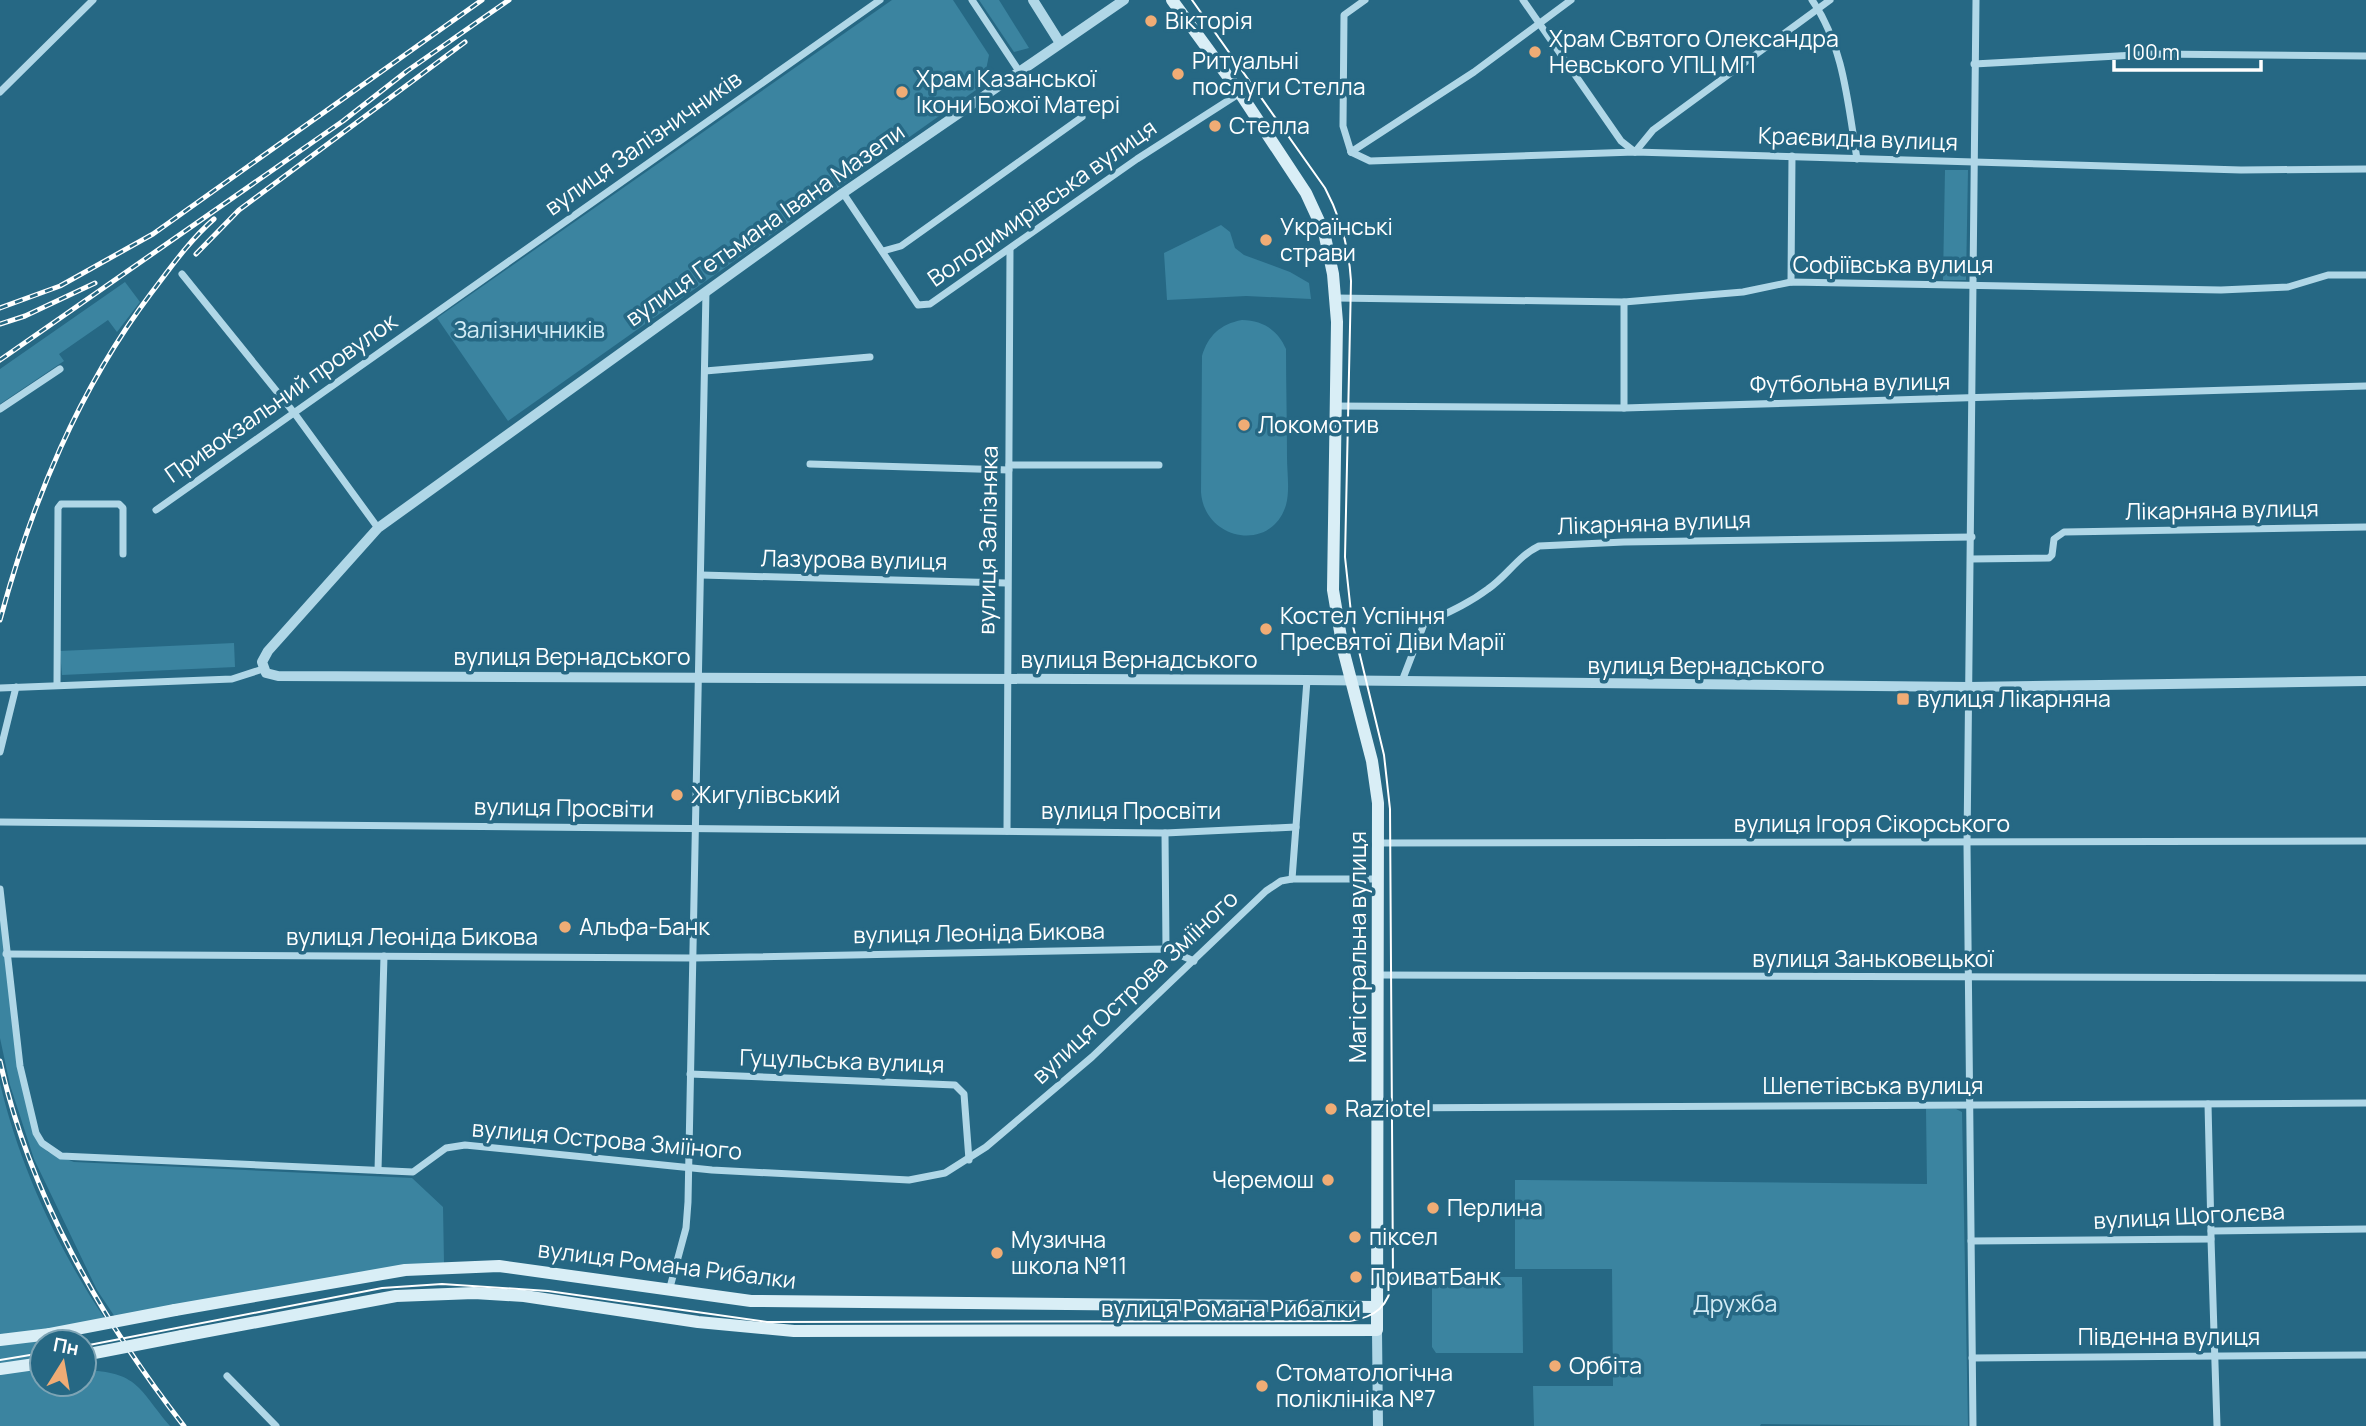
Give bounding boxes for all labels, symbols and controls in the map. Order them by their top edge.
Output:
place label: Вікторія [1165,4,1253,36]
marker: Вікторія [1143,13,1159,29]
place label: Храм Святого Олександра Невського УПЦ МП [1549,22,1839,80]
scale bar [2114,28,2261,72]
text: 100 m [2124,38,2180,66]
place label: Ритуальні послуги Стелла [1192,44,1366,102]
marker: Храм Святого Олександра Невського УПЦ МП [1527,44,1543,60]
street label: вулиця Залізничників [538,62,747,222]
place label: Храм Казанської Ікони Божої Матері [916,62,1120,120]
marker: Ритуальні послуги Стелла [1170,66,1186,82]
marker: Храм Казанської Ікони Божої Матері [894,84,910,100]
place label: Стелла [1229,109,1310,141]
street label: Володимирівська вулиця [921,111,1162,294]
street label: вулиця Гетьмана Івана Мазепи [618,115,910,333]
marker: Стелла [1207,118,1223,134]
street label: Краєвидна вулиця [1757,119,1959,157]
place label: Українські страви [1280,210,1393,268]
marker: Українські страви [1258,232,1274,248]
street label: Софіївська вулиця [1793,248,1993,280]
street label: Привокзальний провулок [158,304,403,490]
park label: Залізничників [453,313,605,345]
street label: Футбольна вулиця [1749,364,1951,400]
place label: Локомотив [1258,408,1379,440]
marker: Локомотив [1236,417,1252,433]
street label: вулиця Залізняка [969,445,1005,635]
street label: Лікарняна вулиця [2125,491,2319,527]
street label: Лікарняна вулиця [1557,503,1751,541]
street label: Лазурова вулиця [760,541,948,577]
place label: Костел Успіння Пресвятої Діви Марії [1280,599,1505,657]
marker: Костел Успіння Пресвятої Діви Марії [1258,621,1274,637]
street label: вулиця Вернадського [454,640,691,672]
street label: вулиця Вернадського [1021,643,1258,675]
street label: вулиця Вернадського [1588,649,1825,681]
place label: вулиця Лікарняна [1917,682,2111,714]
marker: вулиця Лікарняна [1895,691,1911,707]
place label: Жигулівський [691,778,840,810]
marker: Жигулівський [669,787,685,803]
street label: вулиця Просвіти [474,789,654,825]
street label: вулиця Просвіти [1041,794,1221,826]
street label: вулиця Ігоря Сікорського [1734,807,2010,839]
street label: Магістральна вулиця [1341,831,1373,1063]
street label: вулиця Острова Зміїного [1024,882,1244,1090]
place label: Альфа-Банк [579,910,710,942]
street label: вулиця Леоніда Бикова [853,914,1105,950]
marker: Альфа-Банк [557,919,573,935]
street label: вулиця Леоніда Бикова [286,920,538,952]
street label: вулиця Заньковецької [1752,942,1994,974]
street label: Гуцульська вулиця [739,1040,945,1080]
street label: Шепетівська вулиця [1762,1069,1984,1101]
place label: Raziotel [1345,1092,1431,1124]
marker: Raziotel [1323,1101,1339,1117]
street label: вулиця Острова Зміїного [471,1111,744,1167]
place label: Черемош [1212,1163,1314,1195]
marker: Черемош [1320,1172,1336,1188]
place label: Перлина [1447,1191,1543,1223]
street label: вулиця Щоголєва [2092,1194,2286,1236]
marker: Перлина [1425,1200,1441,1216]
place label: піксел [1369,1220,1438,1252]
place label: Музична школа №11 [1011,1223,1127,1281]
marker: піксел [1347,1229,1363,1245]
street label: вулиця Романа Рибалки [536,1232,798,1296]
marker: Музична школа №11 [989,1245,1005,1261]
place label: ПриватБанк [1370,1260,1502,1292]
marker: ПриватБанк [1348,1269,1364,1285]
park label: Дружба [1693,1287,1777,1319]
street label: вулиця Романа Рибалки [1101,1292,1361,1324]
street label: Південна вулиця [2078,1320,2260,1352]
north arrow [28,1328,98,1398]
text: Пн [51,1331,81,1362]
place label: Орбіта [1569,1349,1642,1381]
place label: Стоматологічна поліклініка №7 [1276,1356,1453,1414]
marker: Орбіта [1547,1358,1563,1374]
marker: Стоматологічна поліклініка №7 [1254,1378,1270,1394]

